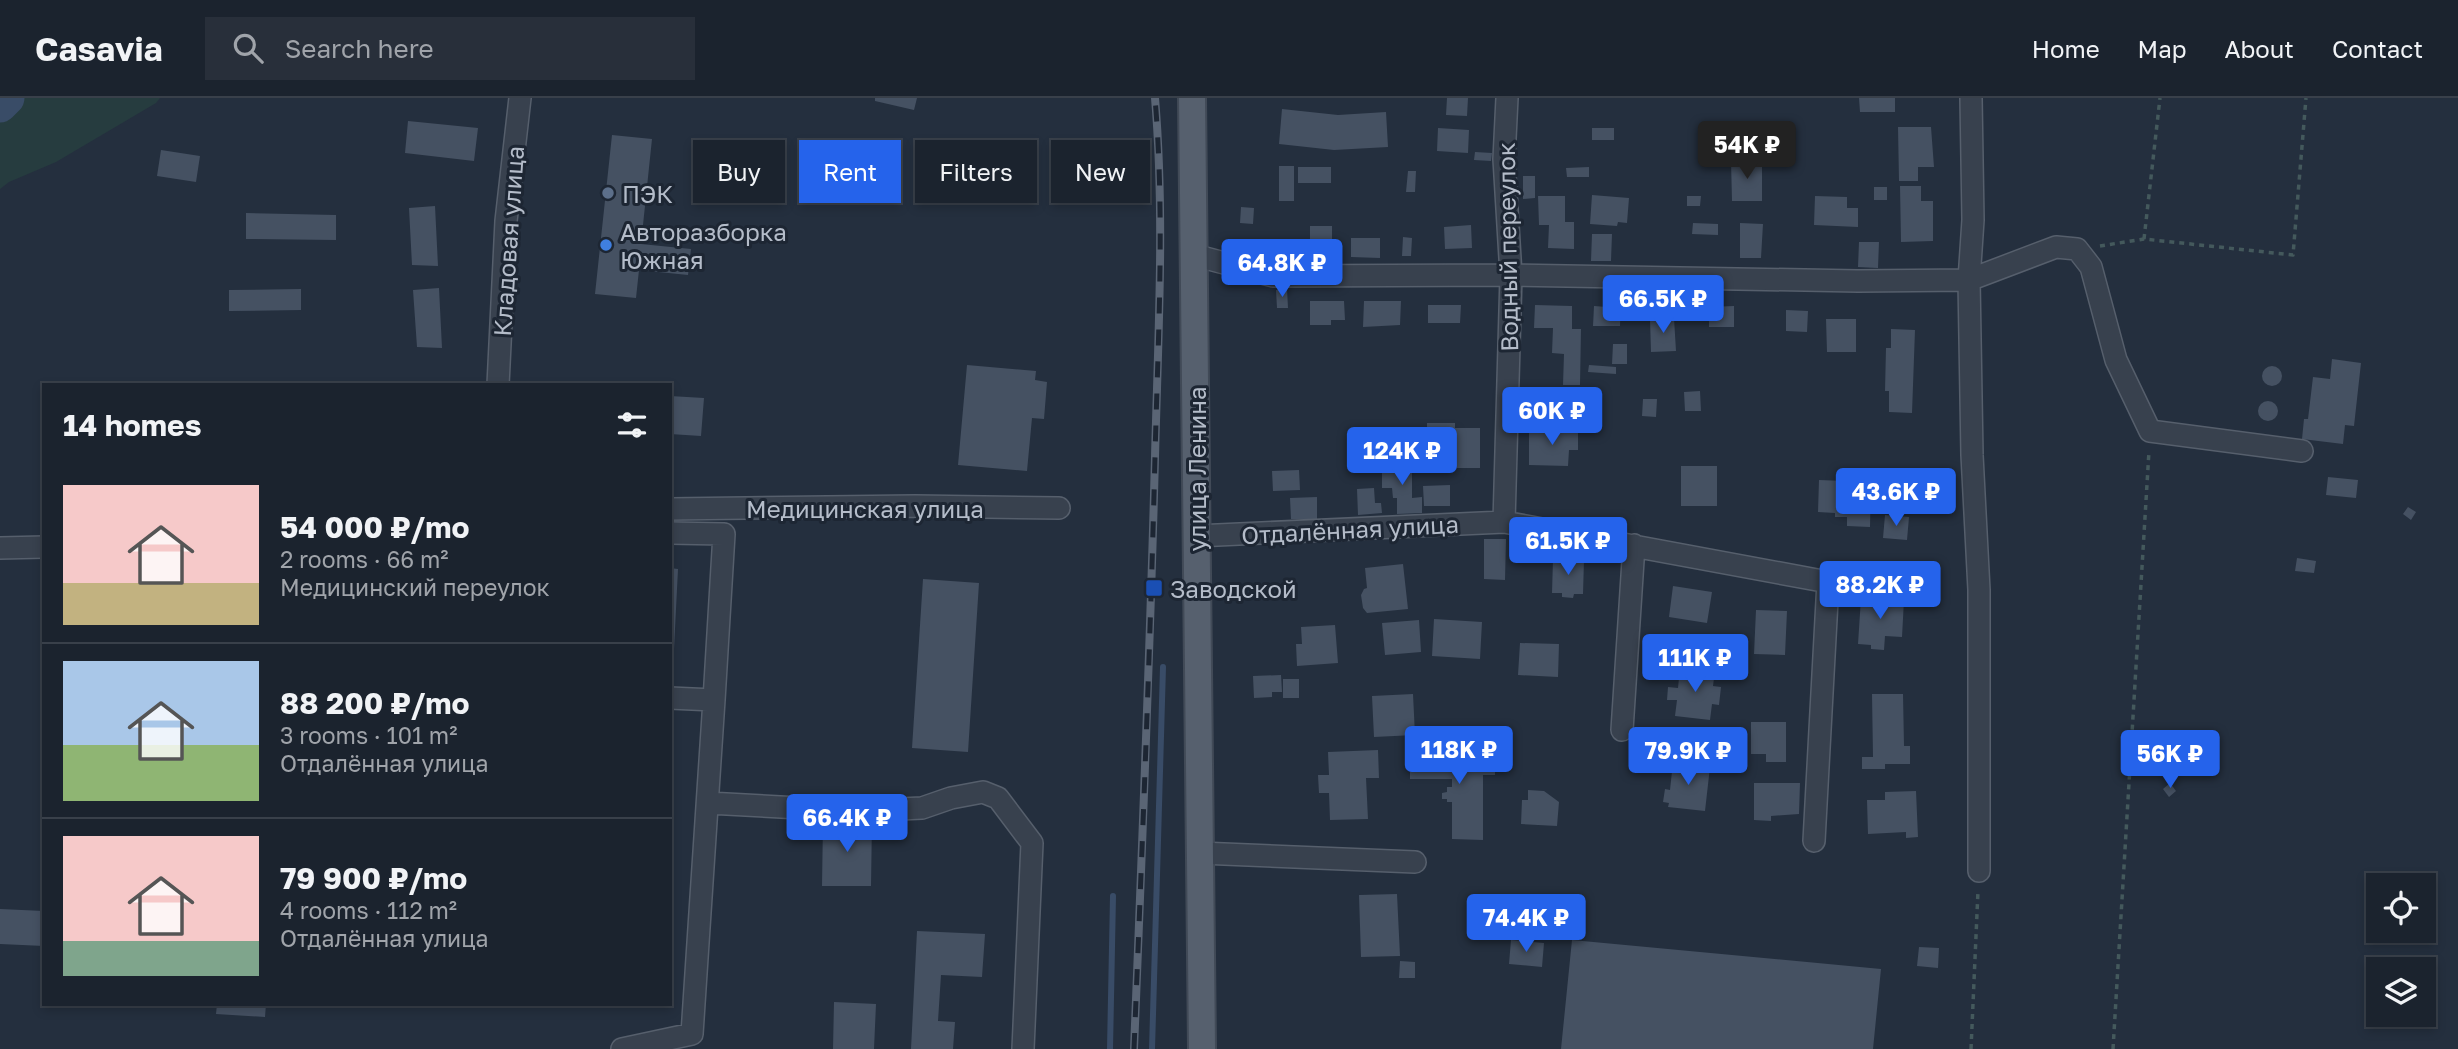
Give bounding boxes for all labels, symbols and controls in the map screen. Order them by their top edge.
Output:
search box [205,17,695,80]
text: Casavia [35,29,163,68]
icon: search [229,29,267,67]
text: Search here [285,33,434,64]
text: Home [2032,34,2100,63]
text: Map [2138,34,2187,63]
text: About [2225,34,2294,63]
text: Contact [2332,34,2423,63]
pin: 54K ₽ [1698,122,1796,181]
text: 54K ₽ [1714,130,1780,158]
chip: Buy [693,140,785,203]
chip: Rent [799,140,901,203]
chip: Filters [915,140,1037,203]
chip: New [1051,140,1150,203]
street label: Водный переулок [1491,142,1523,352]
street label: Кладовая улица [487,145,529,337]
place label: ПЭК [622,179,673,208]
marker: ПЭК [600,185,616,201]
place label: Авторазборка Южная [620,217,787,274]
marker: Авторазборка Южная [598,237,614,253]
pin: 64.8K ₽ [1217,240,1347,299]
text: 64.8K ₽ [1237,248,1327,276]
pin: 66.5K ₽ [1598,275,1728,335]
text: 66.5K ₽ [1619,284,1707,312]
street label: улица Ленина [1182,387,1211,551]
pin: 60K ₽ [1503,388,1601,447]
text: 60K ₽ [1518,396,1586,424]
icon: filters [613,406,651,444]
text: 14 homes [63,407,202,443]
pin: 124K ₽ [1345,428,1459,487]
text: 124K ₽ [1363,436,1441,464]
pin: 43.6K ₽ [1831,468,1961,528]
text: 43.6K ₽ [1852,477,1940,505]
street label: Медицинская улица [746,494,984,523]
text: 54 000 ₽/mo [280,509,469,545]
street label: Отдалённая улица [1241,509,1459,549]
icon: home [119,513,203,597]
pin: 61.5K ₽ [1503,518,1633,577]
text: 61.5K ₽ [1525,526,1611,554]
text: 2 rooms · 66 m² [280,545,449,573]
pin: 88.2K ₽ [1815,561,1945,621]
text: 88.2K ₽ [1836,570,1924,598]
text: Медицинский переулок [280,573,550,601]
place label: Заводской [1170,574,1297,603]
marker: Заводской [1144,578,1164,598]
pin: 111K ₽ [1638,634,1752,694]
text: 111K ₽ [1658,643,1732,671]
text: 88 200 ₽/mo [280,685,470,721]
icon: home [119,689,203,773]
text: 3 rooms · 101 m² [280,721,457,749]
pin: 118K ₽ [1402,726,1516,786]
pin: 79.9K ₽ [1623,728,1753,787]
pin: 56K ₽ [2121,730,2219,790]
text: 118K ₽ [1421,735,1497,763]
text: 79.9K ₽ [1644,736,1732,764]
text: 56K ₽ [2137,739,2203,767]
text: Отдалённая улица [280,749,489,777]
pin: 66.4K ₽ [782,794,912,854]
text: 66.4K ₽ [803,803,891,831]
text: 79 900 ₽/mo [280,860,467,896]
icon: home [119,864,203,948]
map controls [2366,873,2436,1027]
button: locate [2366,873,2436,943]
pin: 74.4K ₽ [1461,894,1591,954]
text: 4 rooms · 112 m² [280,896,457,924]
text: 74.4K ₽ [1483,903,1569,931]
text: Отдалённая улица [280,924,489,952]
button: layers [2366,957,2436,1027]

